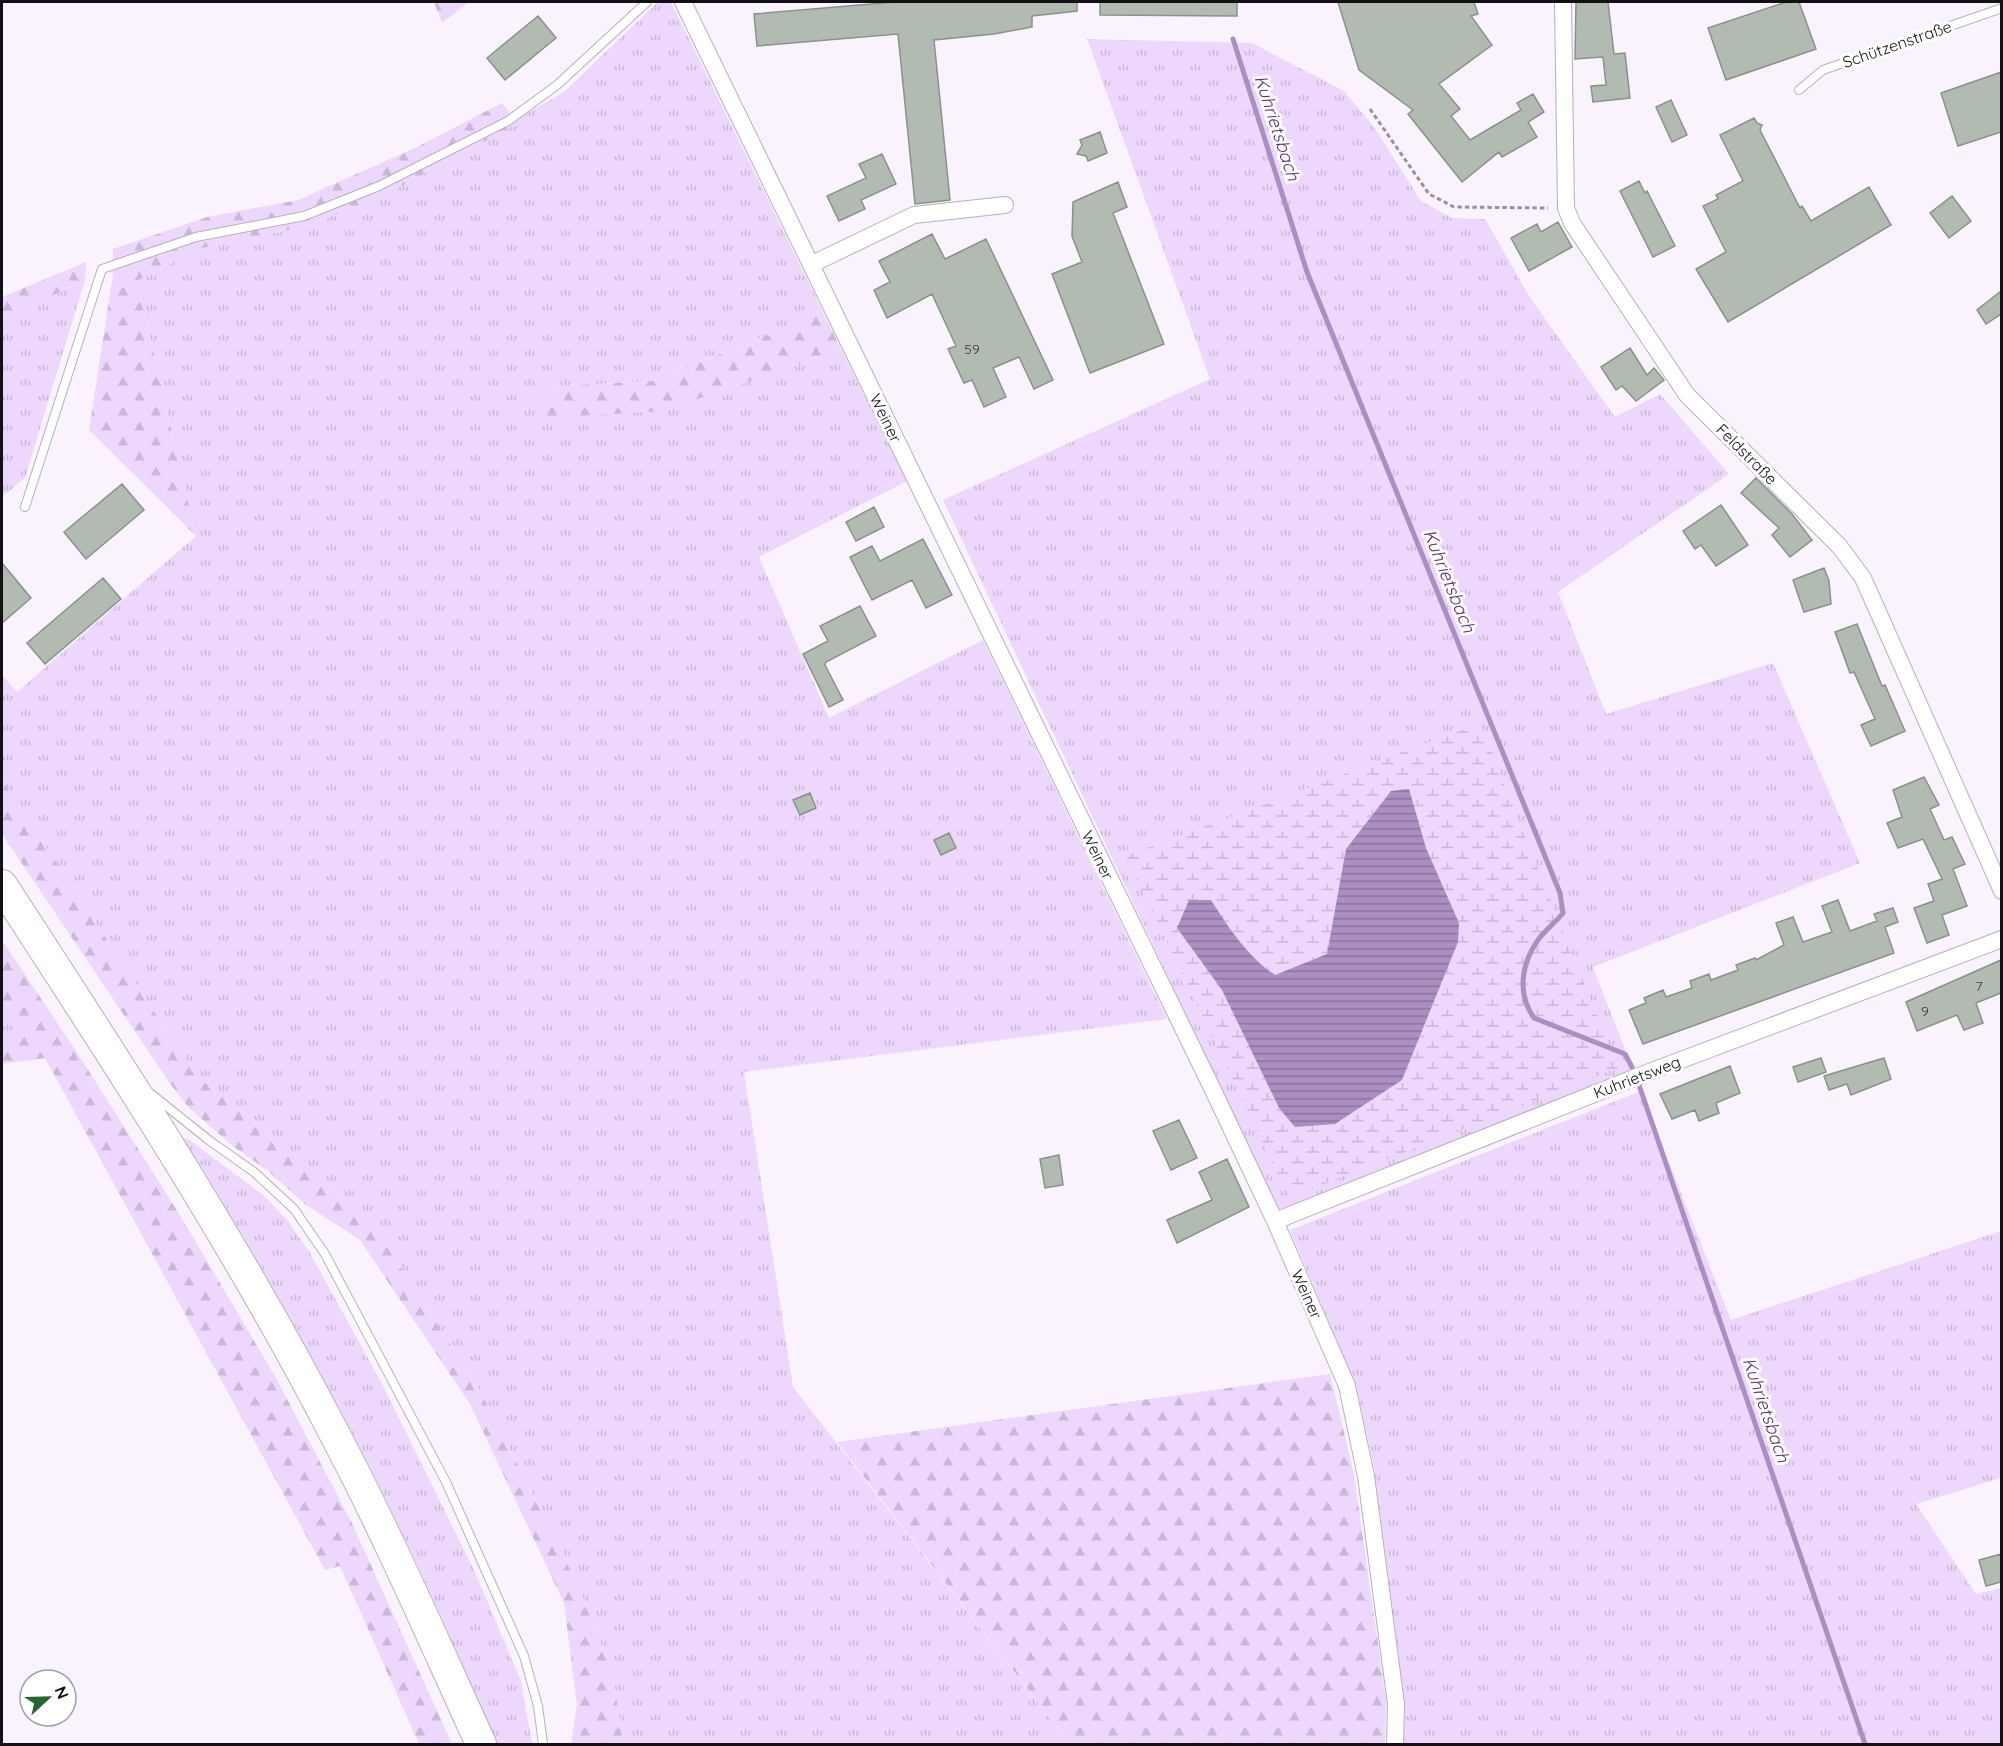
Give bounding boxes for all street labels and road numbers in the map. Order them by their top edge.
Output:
street label: Schützenstraße [1840,16,1954,72]
street label: Weiner [866,390,906,446]
street label: Feldstraße [1712,419,1782,489]
street label: Weiner [1078,827,1118,883]
street label: Kuhrietsweg [1591,1051,1683,1103]
street label: Weiner [1287,1266,1327,1322]

